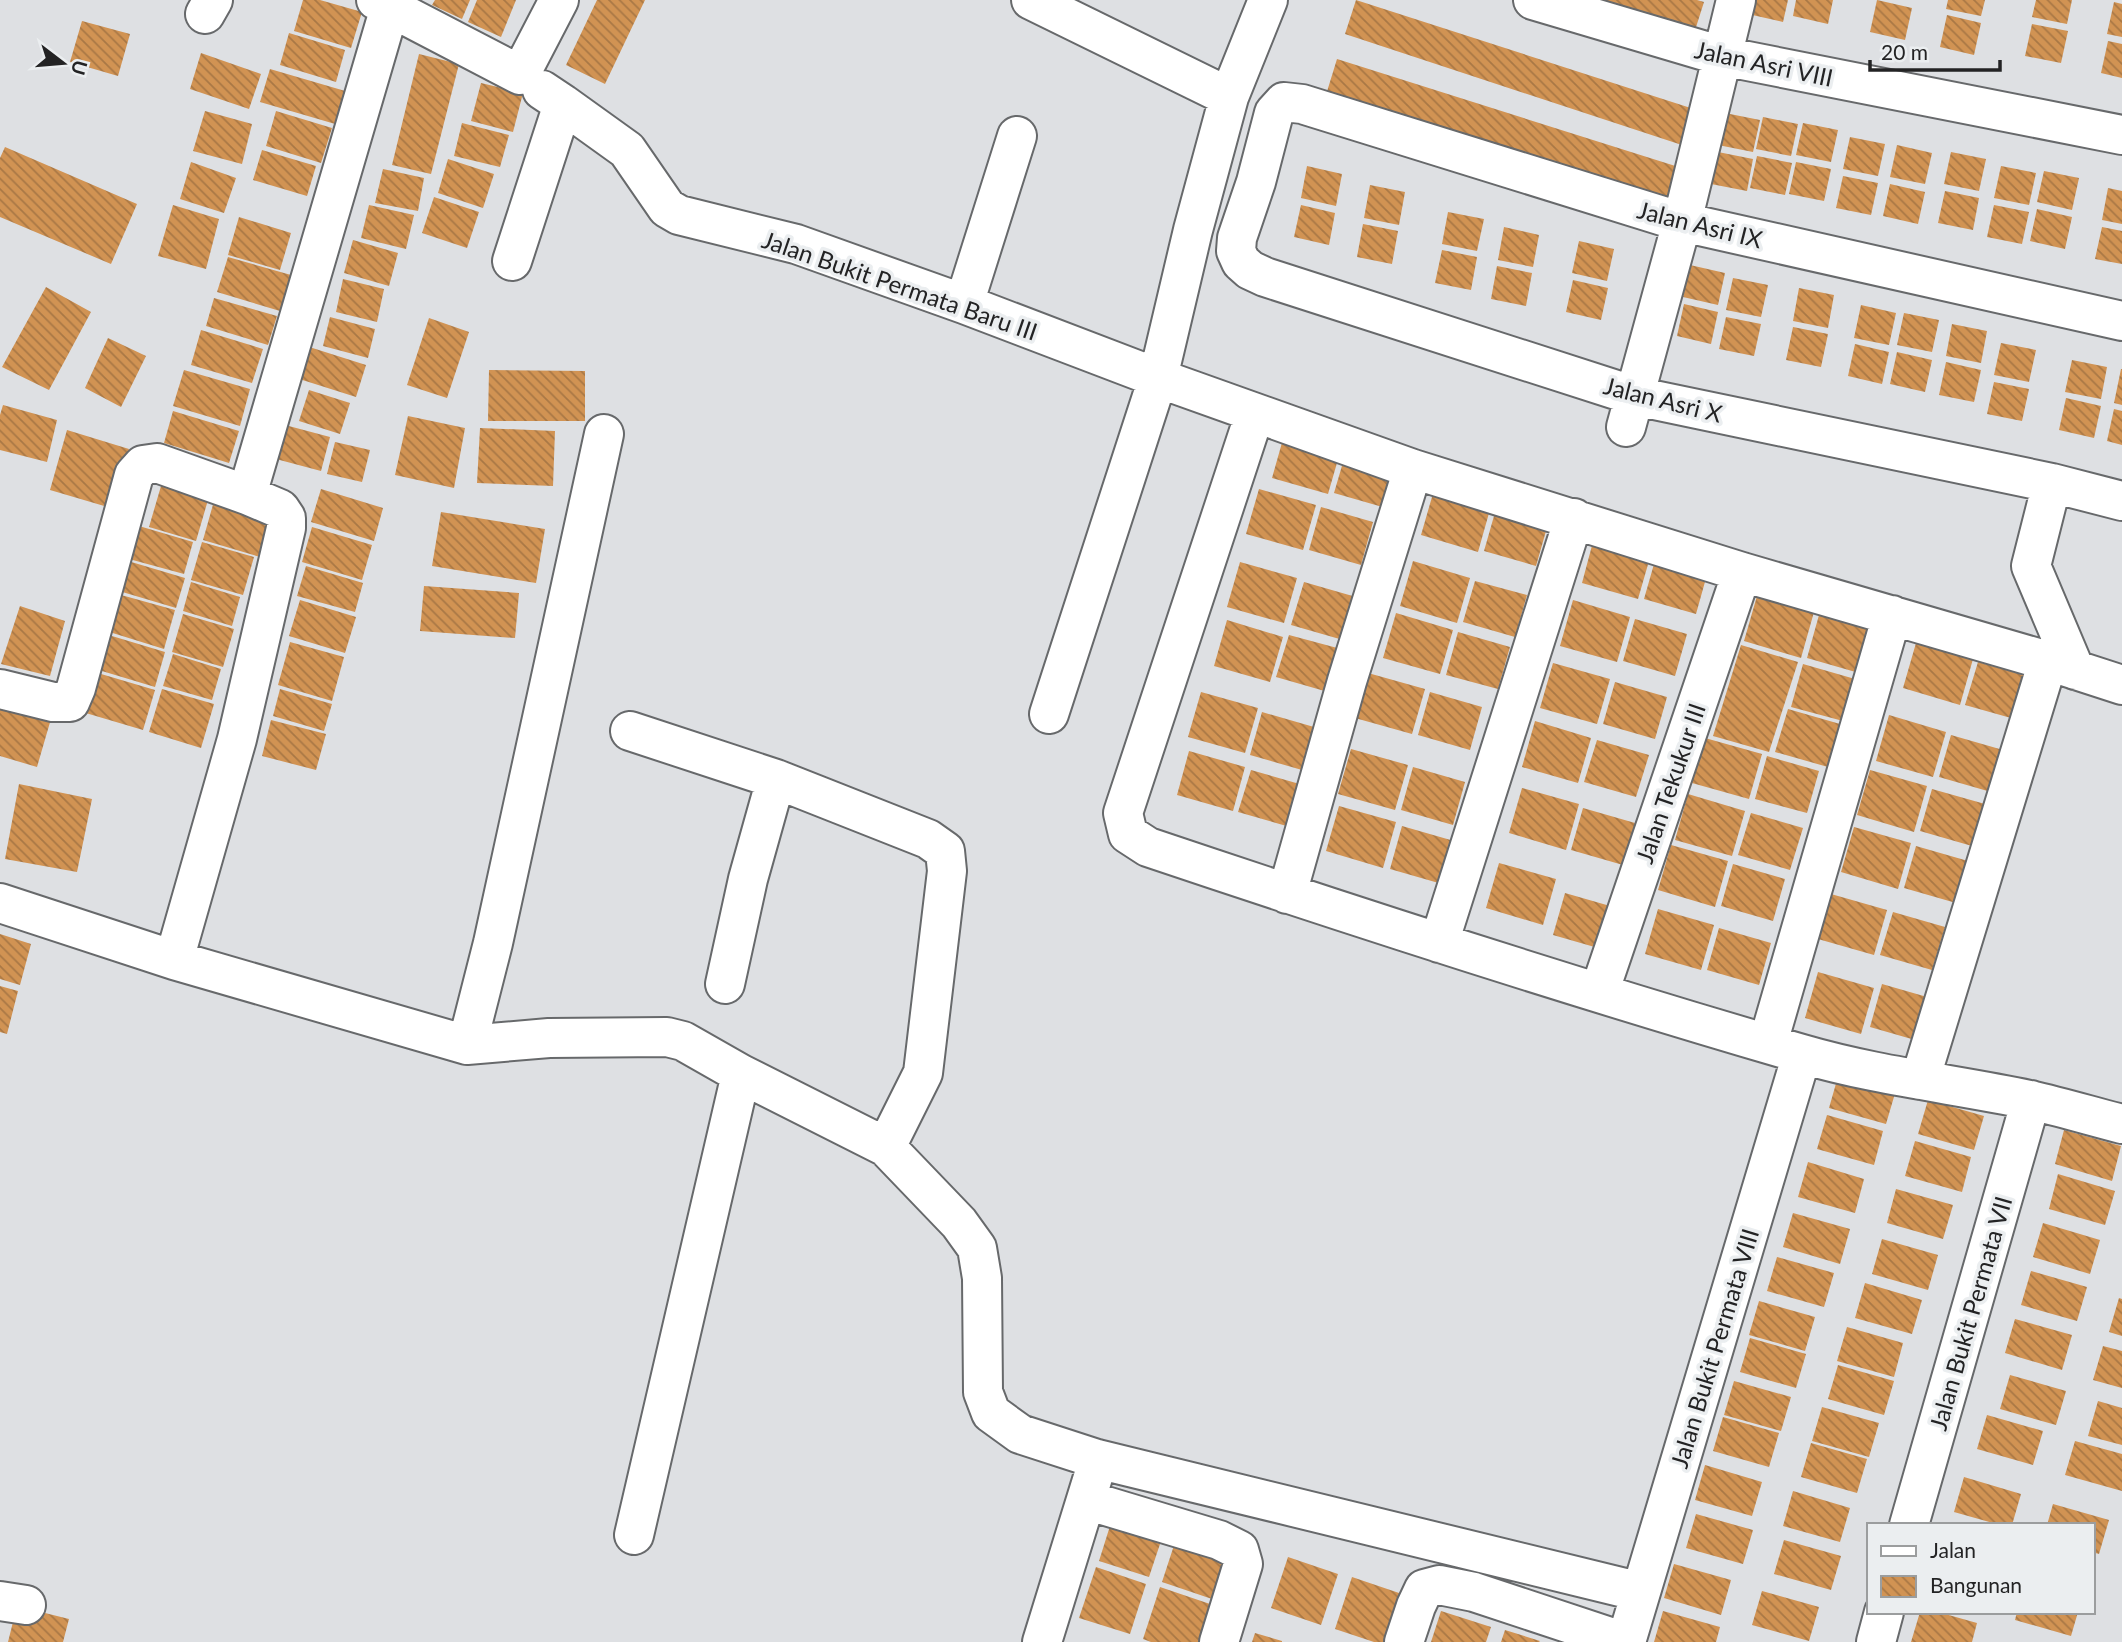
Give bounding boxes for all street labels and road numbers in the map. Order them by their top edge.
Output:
street label: Jalan Asri VIII [1692,34,1836,92]
street label: Jalan Asri IX [1635,195,1766,254]
street label: Jalan Bukit Permata Baru III [759,224,1041,346]
street label: Jalan Asri X [1601,370,1726,428]
street label: Jalan Tekukur III [1629,699,1711,867]
street label: Jalan Bukit Permata VII [1923,1193,2017,1433]
street label: Jalan Bukit Permata VIII [1664,1225,1764,1471]

